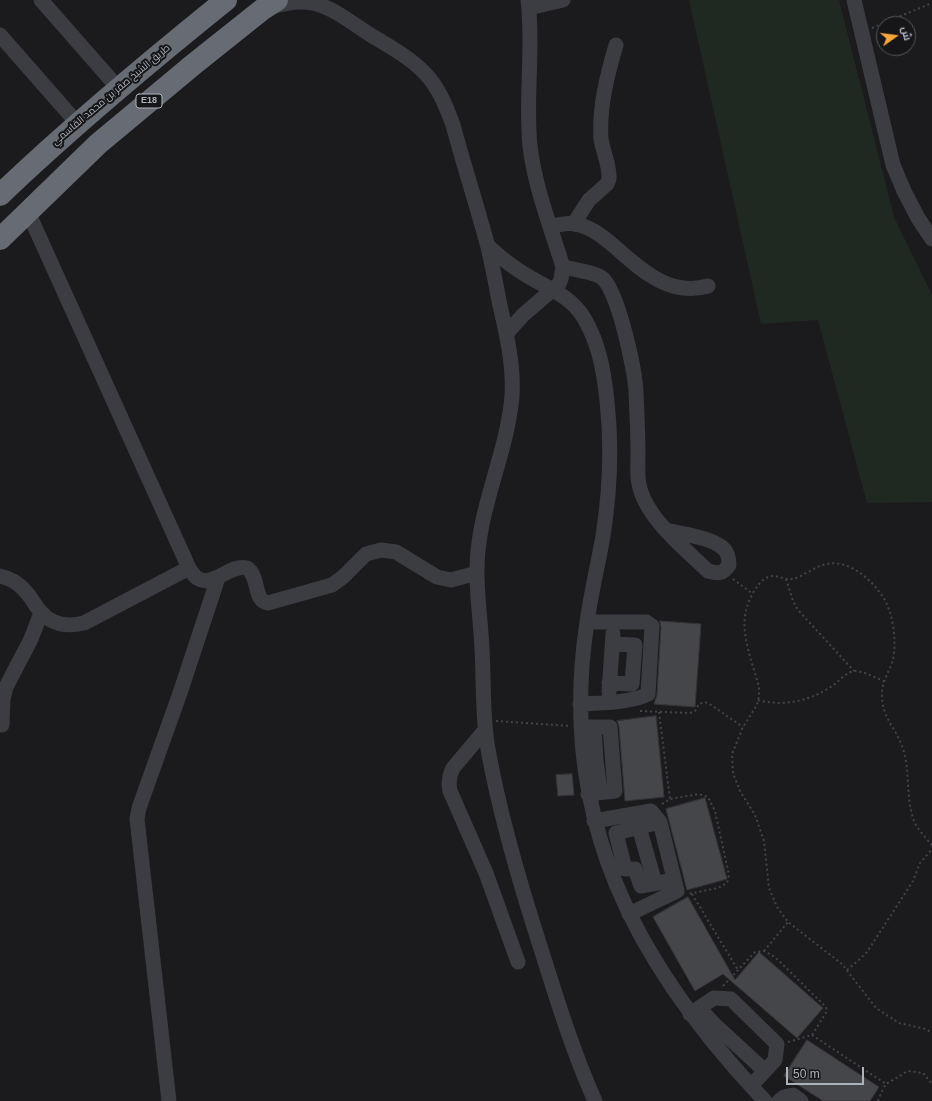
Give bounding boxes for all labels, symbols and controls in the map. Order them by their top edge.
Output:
north arrow [876,16,916,56]
text: ش [899,25,914,42]
street label: طريق الشيخ صقر بن محمد القاسمي [50,42,172,148]
road number: E18 [136,94,162,108]
scale bar [788,1059,866,1085]
text: 50 m [793,1067,820,1081]

